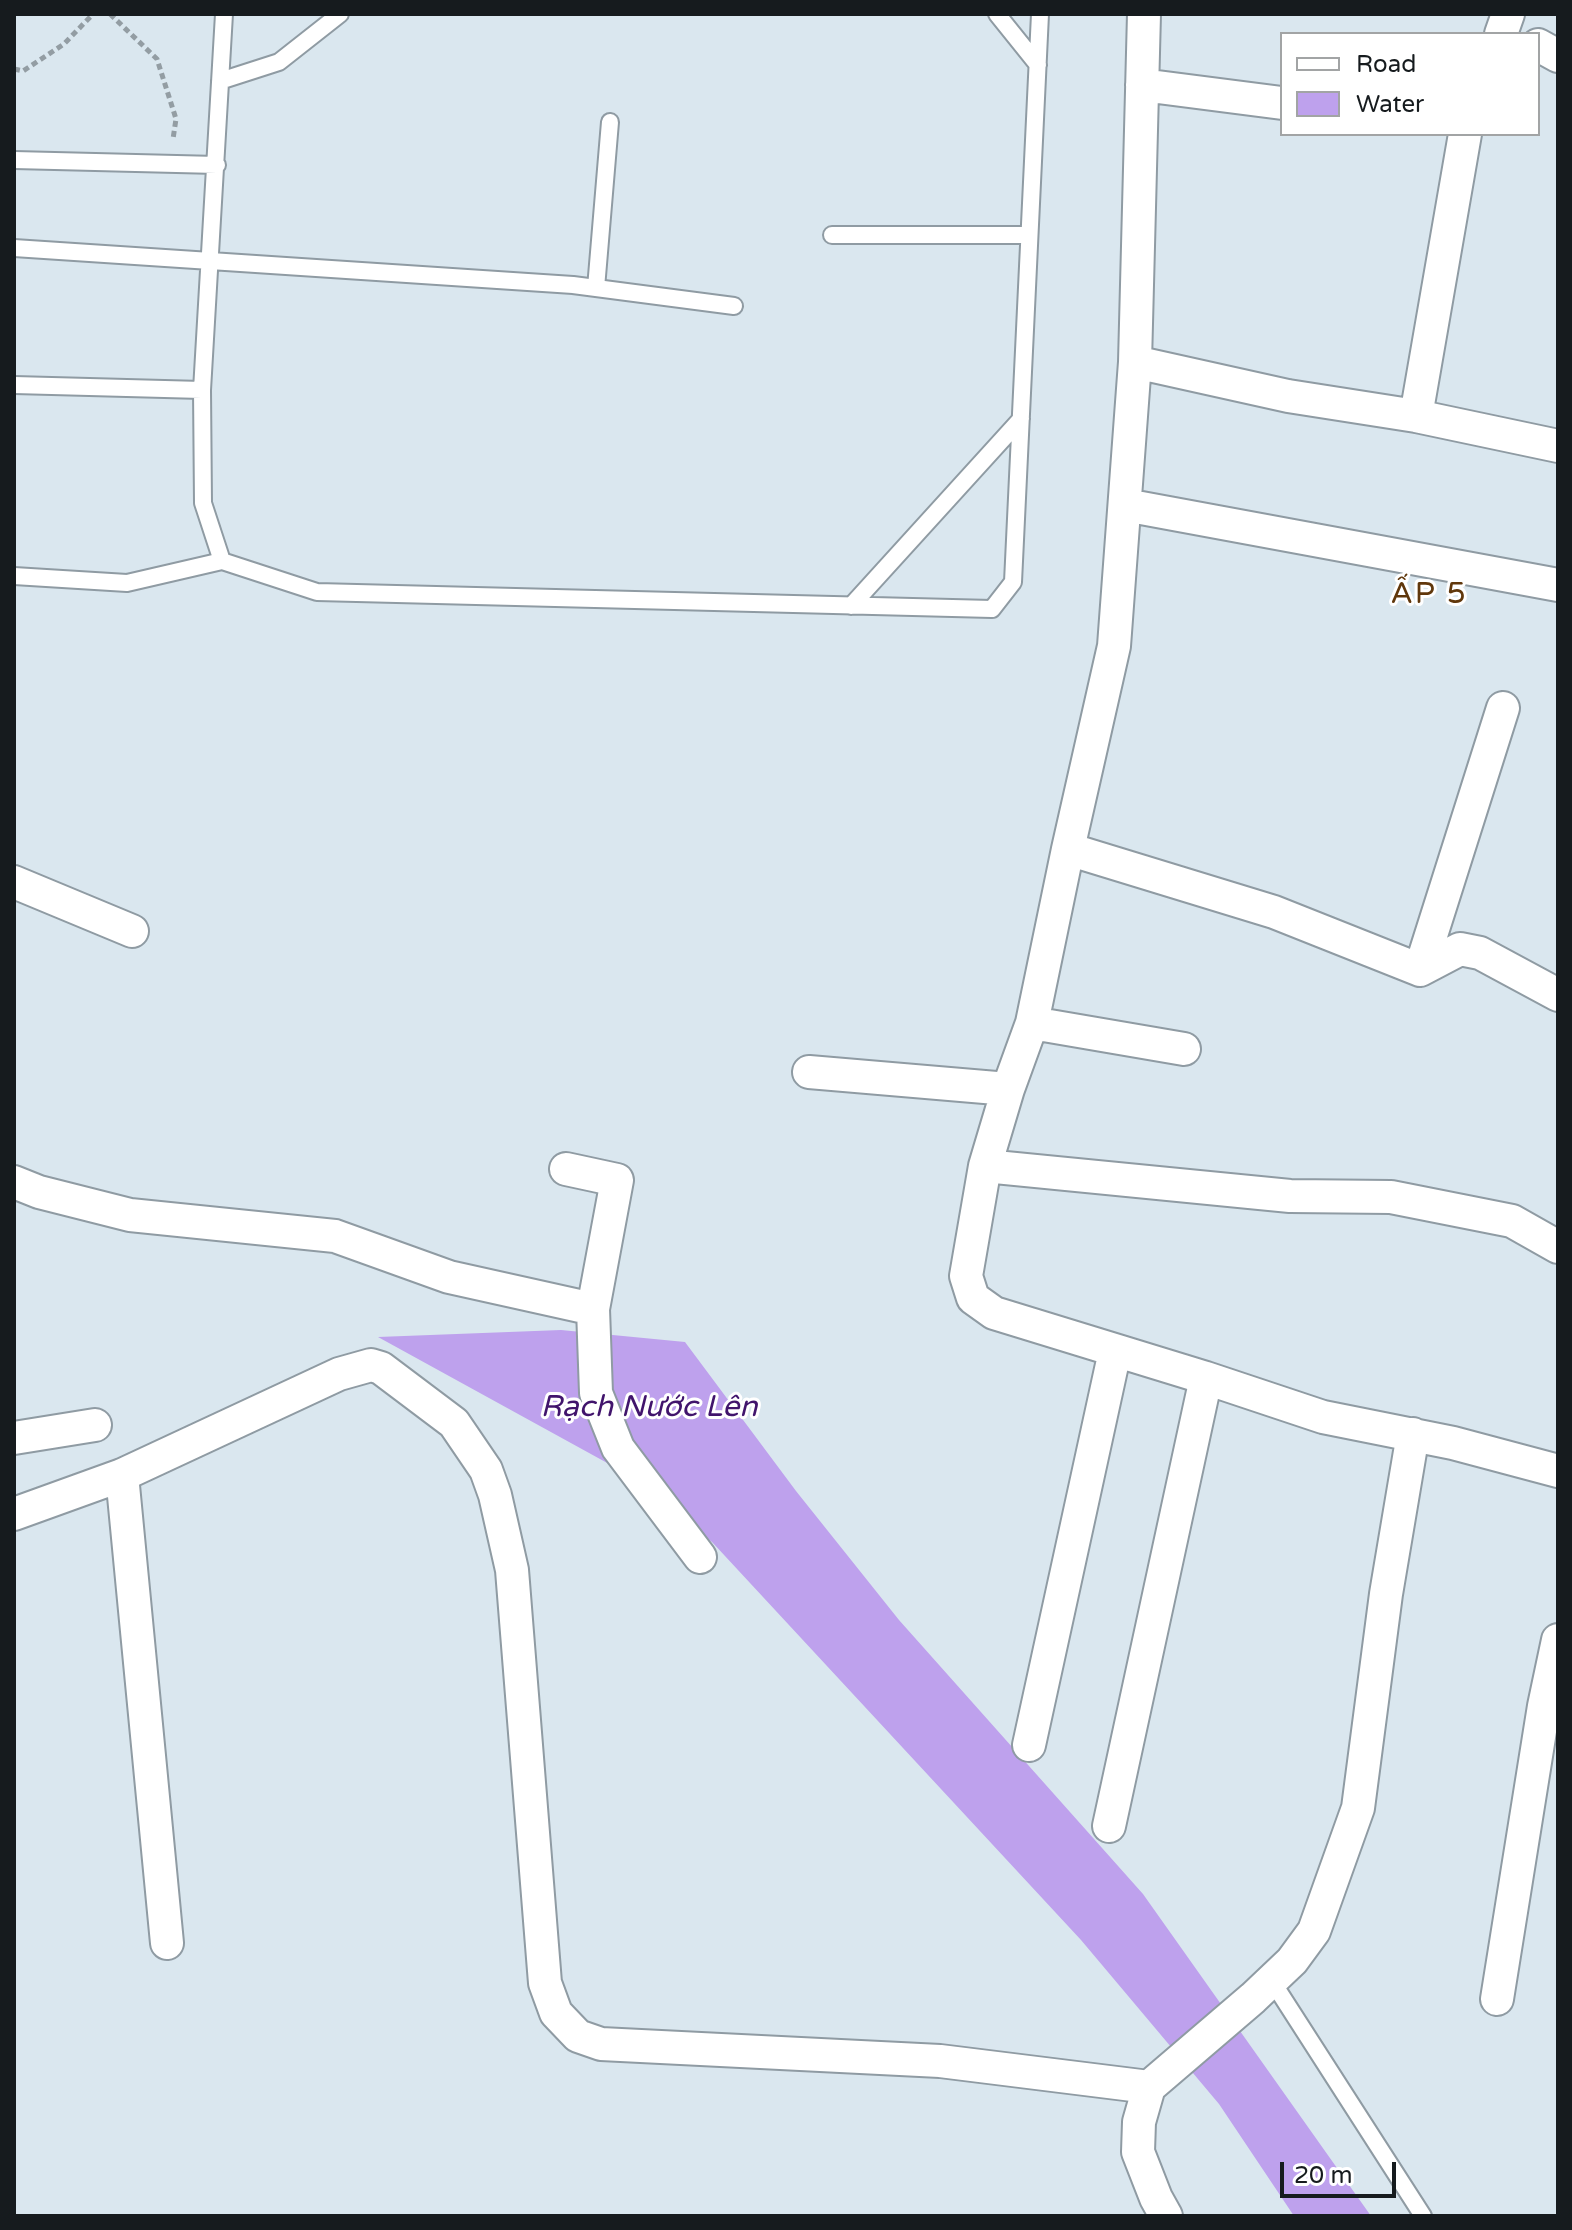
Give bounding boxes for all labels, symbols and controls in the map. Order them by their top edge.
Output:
legend [1280,32,1540,136]
text: Road [1356,50,1416,79]
text: Water [1356,90,1424,119]
district label: ẤP 5 [1390,577,1468,613]
water label: Rạch Nước Lên [540,1390,758,1426]
scale bar [1284,2146,1400,2196]
text: 20 m [1294,2161,1352,2190]

